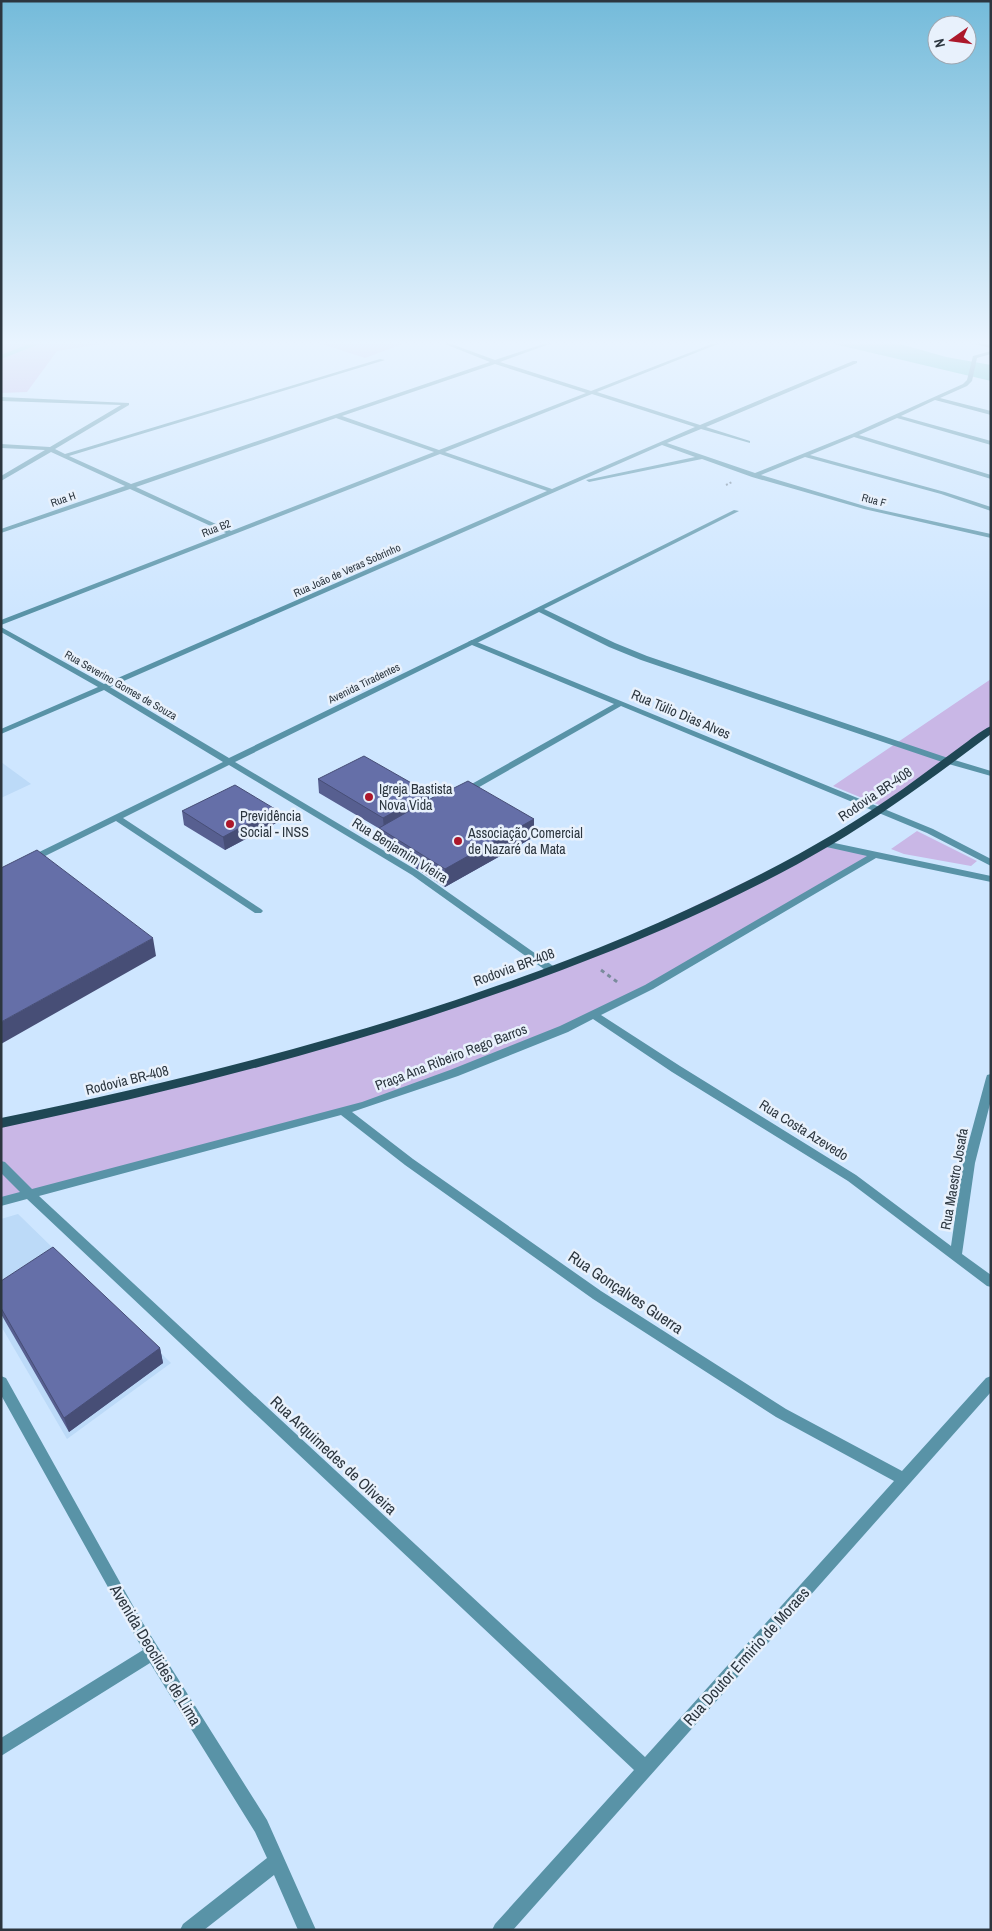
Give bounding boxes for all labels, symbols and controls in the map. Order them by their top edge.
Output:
north arrow [927,15,977,65]
text: N [930,37,949,49]
street label: Rua H [49,488,77,510]
street label: Rua F [860,490,888,510]
street label: Rua B2 [199,516,233,540]
street label: Rua João de Veras Sobrinho [291,540,403,600]
street label: Rua Severino Gomes de Souza [62,647,180,723]
street label: Avenida Tiradentes [325,659,403,707]
street label: Rua Túlio Dias Alves [629,685,734,743]
street label: Rodovia BR-408 [835,763,915,825]
place label: Igreja Bastista Nova Vida [379,780,453,814]
marker: Igreja Bastista Nova Vida [363,791,375,803]
place label: Previdência Social - INSS [240,807,309,841]
street label: Rua Benjamim Vieira [349,813,452,887]
marker: Previdência Social - INSS [224,818,236,830]
place label: Associação Comercial de Nazaré da Mata [467,824,583,858]
marker: Associação Comercial de Nazaré da Mata [452,835,464,847]
street label: Rodovia BR-408 [471,944,557,990]
street label: Praça Ana Ribeiro Rego Barros [372,1020,530,1094]
street label: Rodovia BR-408 [84,1061,170,1099]
street label: Rua Costa Azevedo [756,1095,852,1165]
street label: Rua Maestro Josafa [936,1126,972,1231]
street label: Rua Gonçalves Guerra [564,1245,688,1339]
street label: Rua Arquimedes de Oliveira [266,1390,403,1520]
street label: Avenida Deoclides de Lima [105,1579,207,1730]
street label: Rua Doutor Ermirio de Moraes [678,1582,814,1730]

